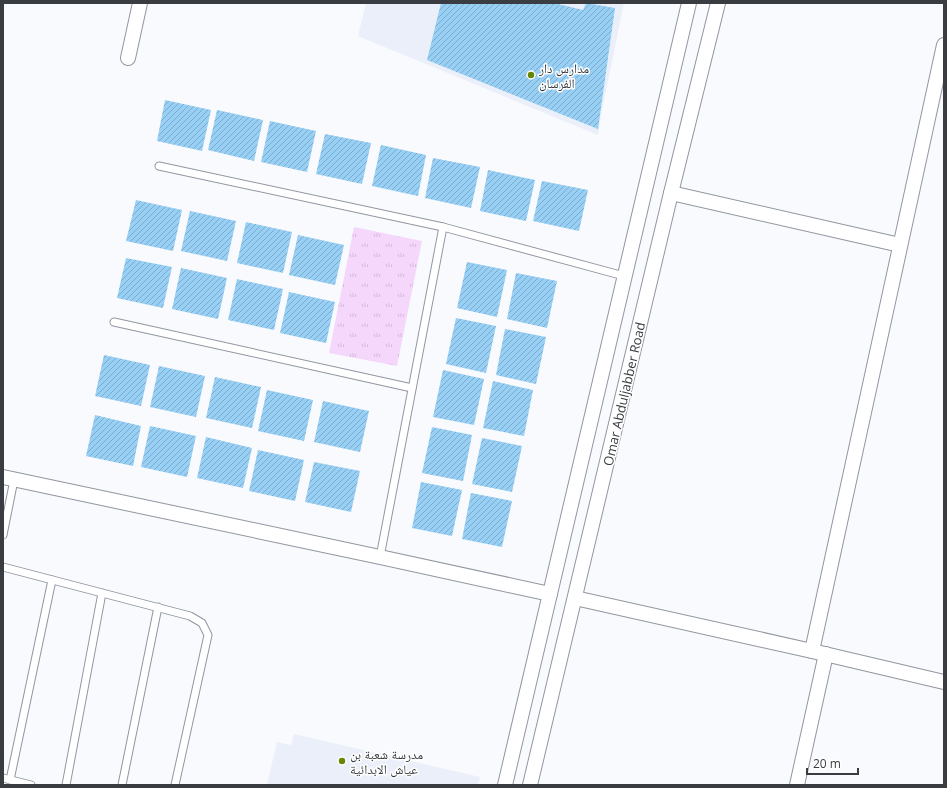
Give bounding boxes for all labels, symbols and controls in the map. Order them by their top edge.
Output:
place label: مدارس دار الفرسان [538,59,589,92]
marker: مدارس دار الفرسان [526,70,536,80]
street label: Omar Abduljabber Road [599,320,649,468]
place label: مدرسة شعبة بن عياش الابدائية [350,745,423,778]
scale bar [807,750,858,776]
text: 20 m [813,755,841,772]
marker: مدرسة شعبة بن عياش الابدائية [337,756,347,766]

